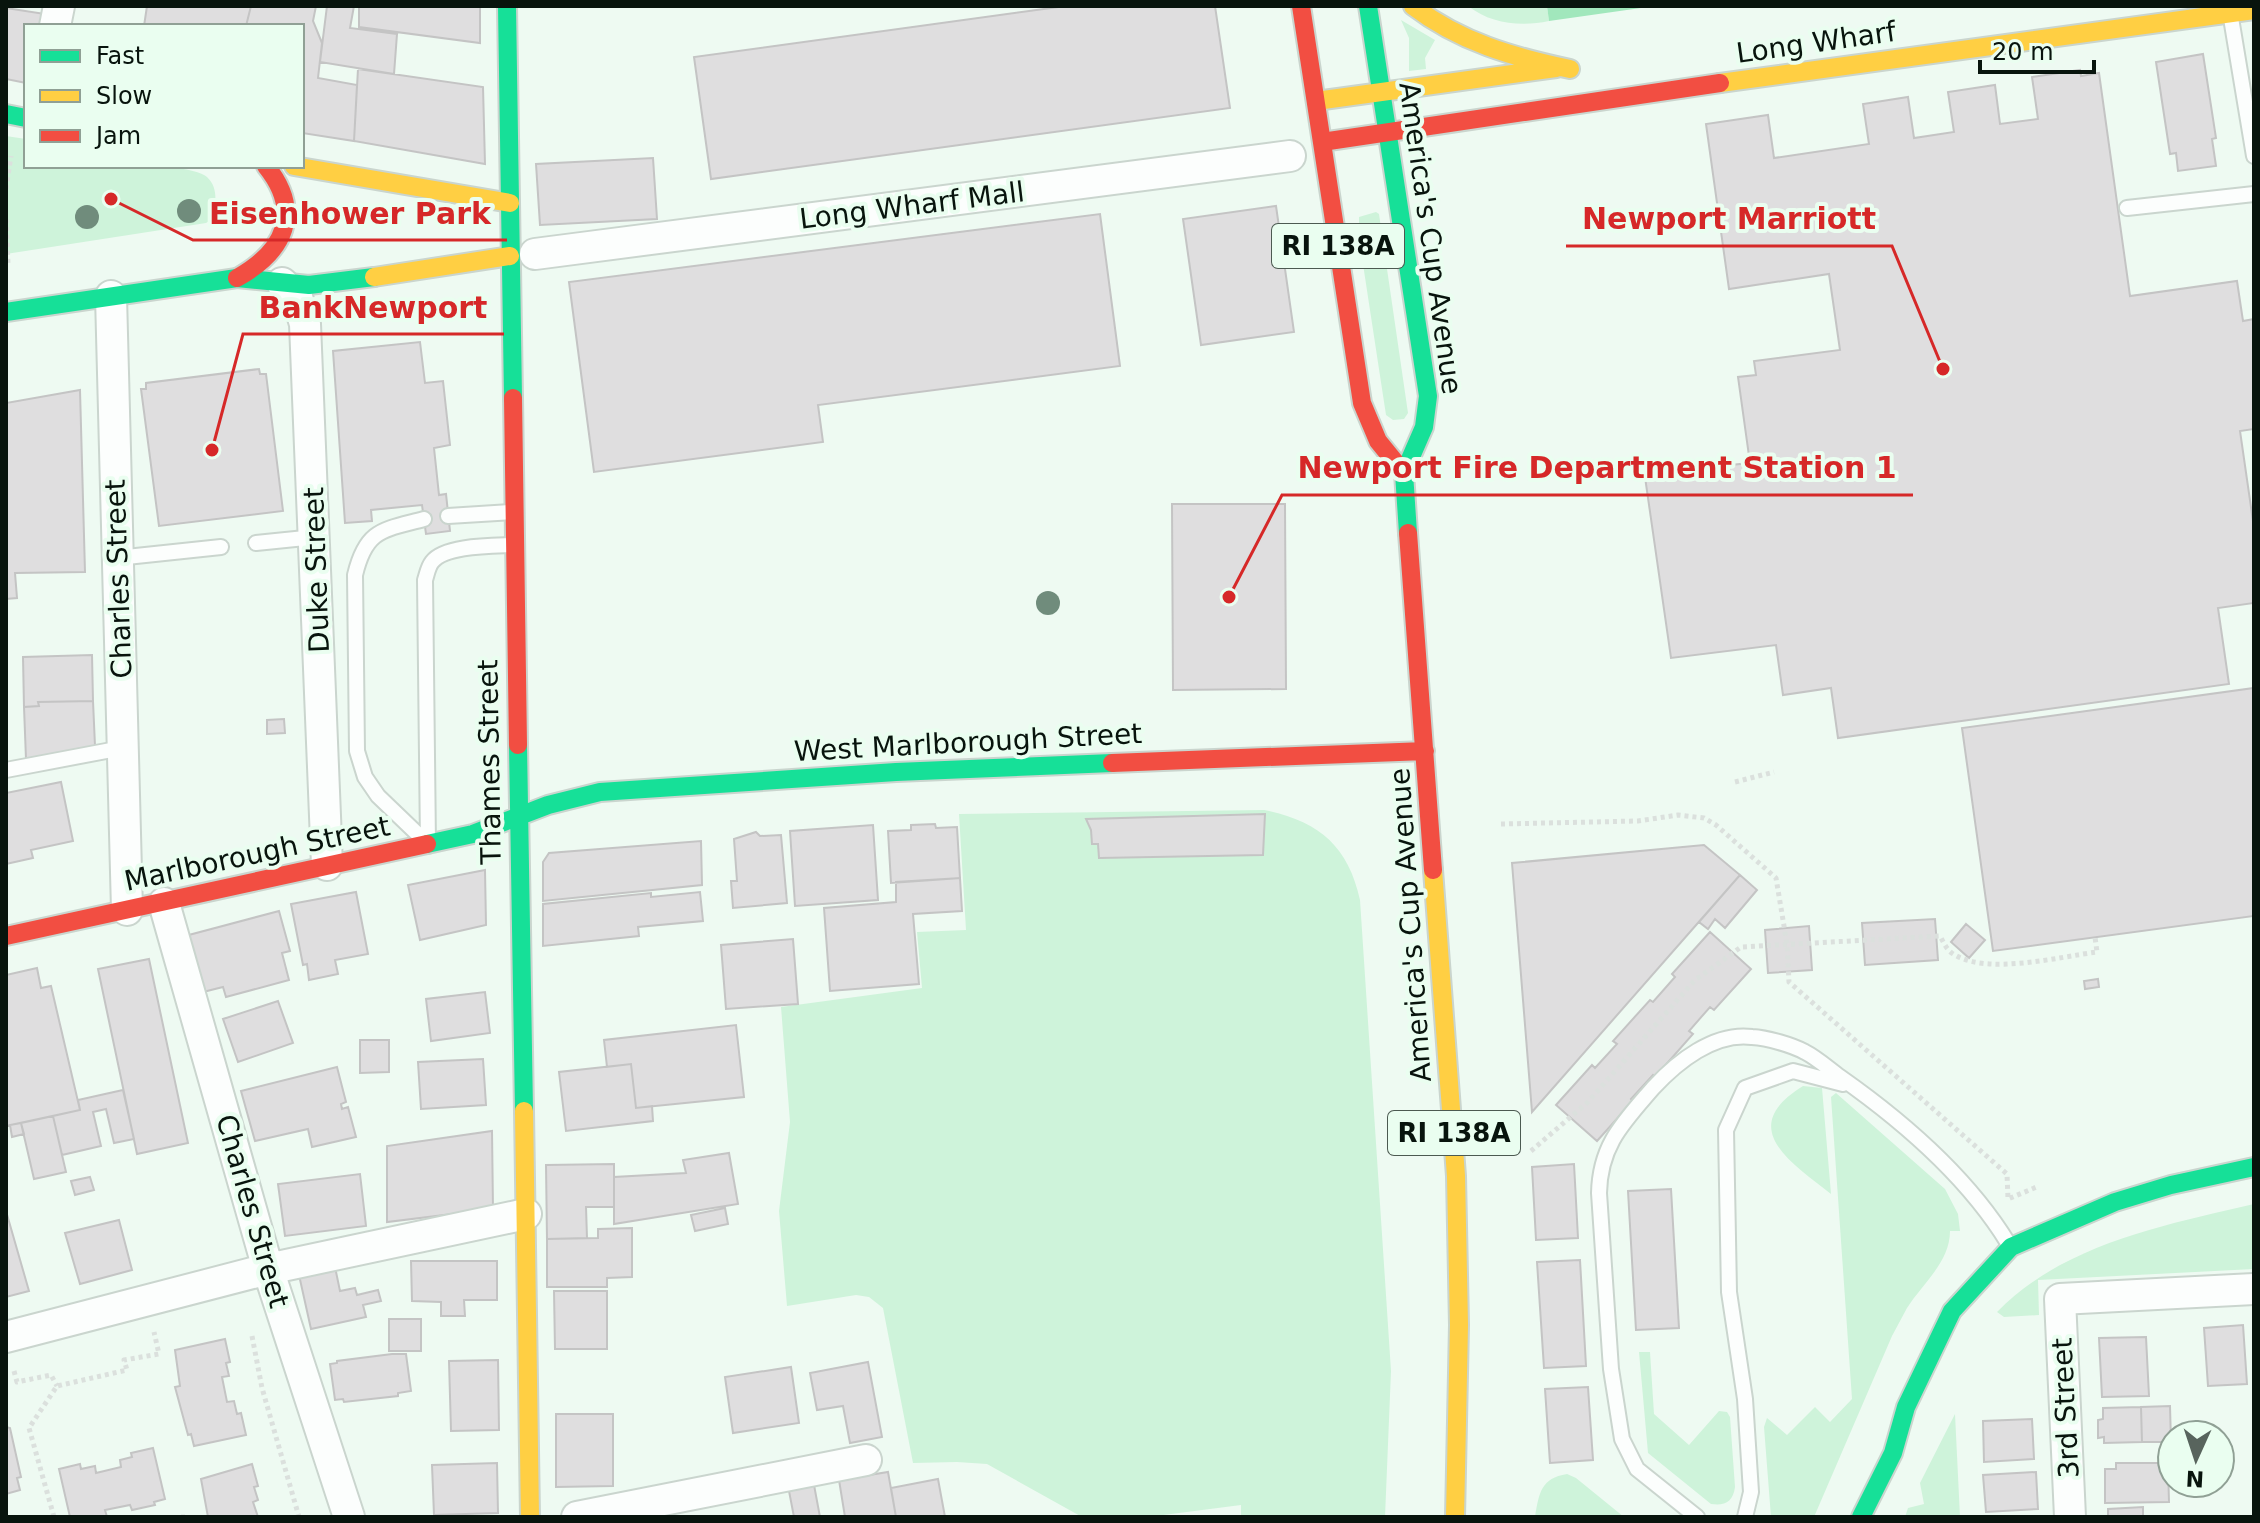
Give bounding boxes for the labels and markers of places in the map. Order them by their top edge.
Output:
callout: Eisenhower Park [193,186,507,240]
callout: Newport Marriott [1566,192,1892,246]
callout: BankNewport [243,280,504,334]
callout: Newport Fire Department Station 1 [1282,441,1913,495]

